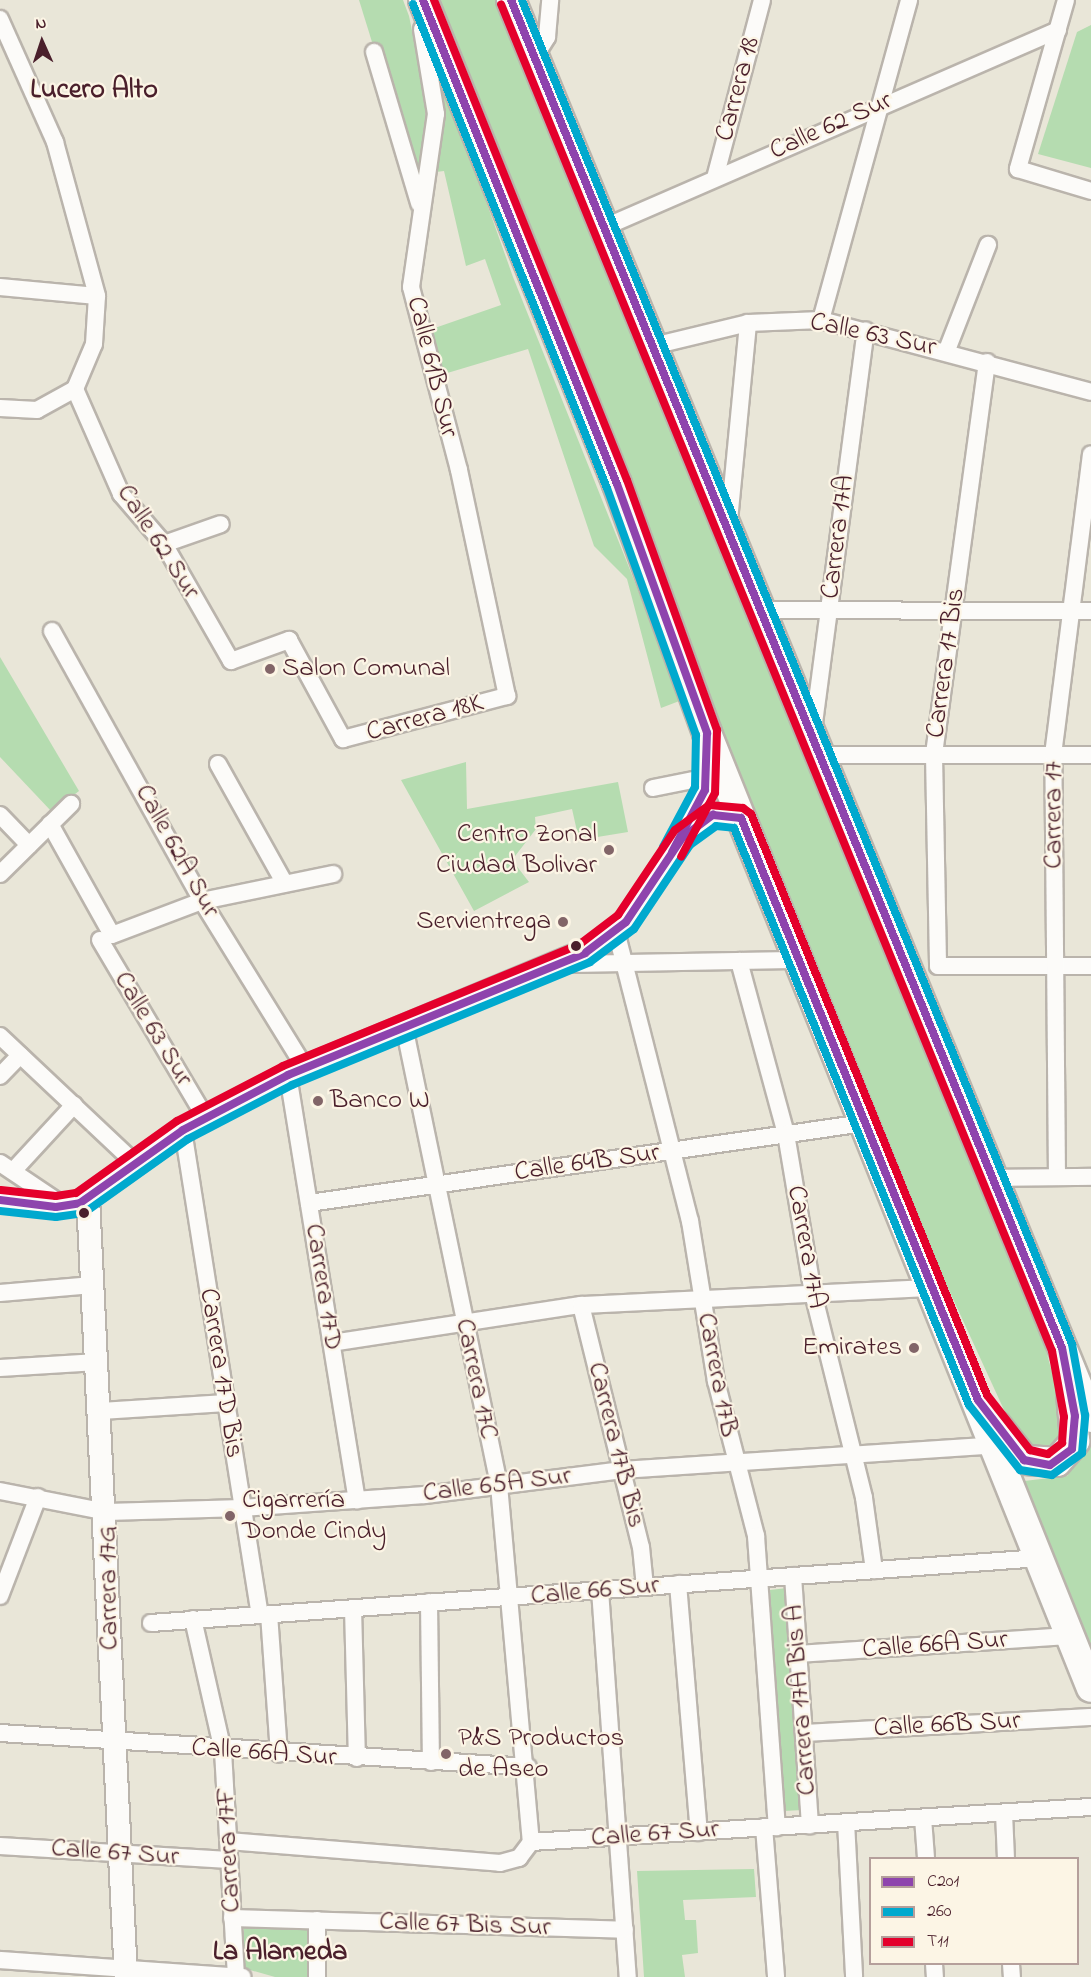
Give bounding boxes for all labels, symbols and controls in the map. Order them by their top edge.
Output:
north arrow [12,12,72,72]
text: N [35,12,47,36]
street label: Carrera 18 [709,33,767,145]
district label: Lucero Alto [30,74,158,108]
street label: Calle 62 Sur [765,85,897,167]
street label: Calle 61B Sur [399,293,465,441]
street label: Calle 63 Sur [807,306,939,364]
street label: Carrera 17A [814,473,862,601]
street label: Calle 62 Sur [109,478,207,606]
street label: Carrera 17 Bis [919,586,973,740]
place label: Salon Comunal [282,653,450,685]
marker: Salon Comunal [263,662,277,676]
street label: Carrera 18K [363,687,487,749]
street label: Carrera 17 [1038,761,1070,869]
street label: Calle 62A Sur [127,779,227,923]
place label: Centro Zonal Ciudad Bolivar [436,818,597,881]
marker: Centro Zonal Ciudad Bolivar [602,843,616,857]
place label: Servientrega [416,906,551,938]
marker: Servientrega [556,915,570,929]
unlabelled marker [570,940,582,952]
street label: Calle 63 Sur [106,966,200,1092]
place label: Banco W [330,1085,430,1117]
marker: Banco W [311,1094,325,1108]
street label: Calle 64B Sur [512,1137,662,1189]
street label: Carrera 17A [779,1183,833,1311]
unlabelled marker [78,1207,90,1219]
street label: Carrera 17D [297,1222,349,1352]
street label: Carrera 17D Bis [192,1286,250,1460]
street label: Carrera 17B [689,1310,745,1440]
street label: Carrera 17C [447,1316,505,1442]
place label: Emirates [802,1332,902,1364]
marker: Emirates [907,1341,921,1355]
street label: Carrera 17B Bis [580,1359,652,1531]
street label: Calle 65A Sur [421,1460,573,1510]
place label: Cigarrería Donde Cindy [242,1484,386,1547]
marker: Cigarrería Donde Cindy [223,1509,237,1523]
street label: Carrera 17G [92,1525,126,1651]
street label: Calle 66 Sur [529,1569,661,1613]
street label: Carrera 17A Bis A [778,1604,824,1796]
street label: Calle 66A Sur [861,1624,1009,1666]
street label: Calle 66B Sur [873,1705,1021,1745]
place label: P&S Productos de Aseo [458,1722,624,1785]
street label: Calle 66A Sur [190,1732,338,1774]
marker: P&S Productos de Aseo [439,1747,453,1761]
street label: Carrera 17F [210,1787,248,1913]
street label: Calle 67 Sur [590,1813,720,1855]
street label: Calle 67 Sur [50,1832,180,1874]
legend [869,1857,1079,1965]
text: C201 [927,1869,959,1895]
text: 260 [927,1899,952,1925]
street label: Calle 67 Bis Sur [379,1906,551,1944]
text: T11 [927,1929,949,1955]
district label: La Alameda [213,1936,347,1970]

